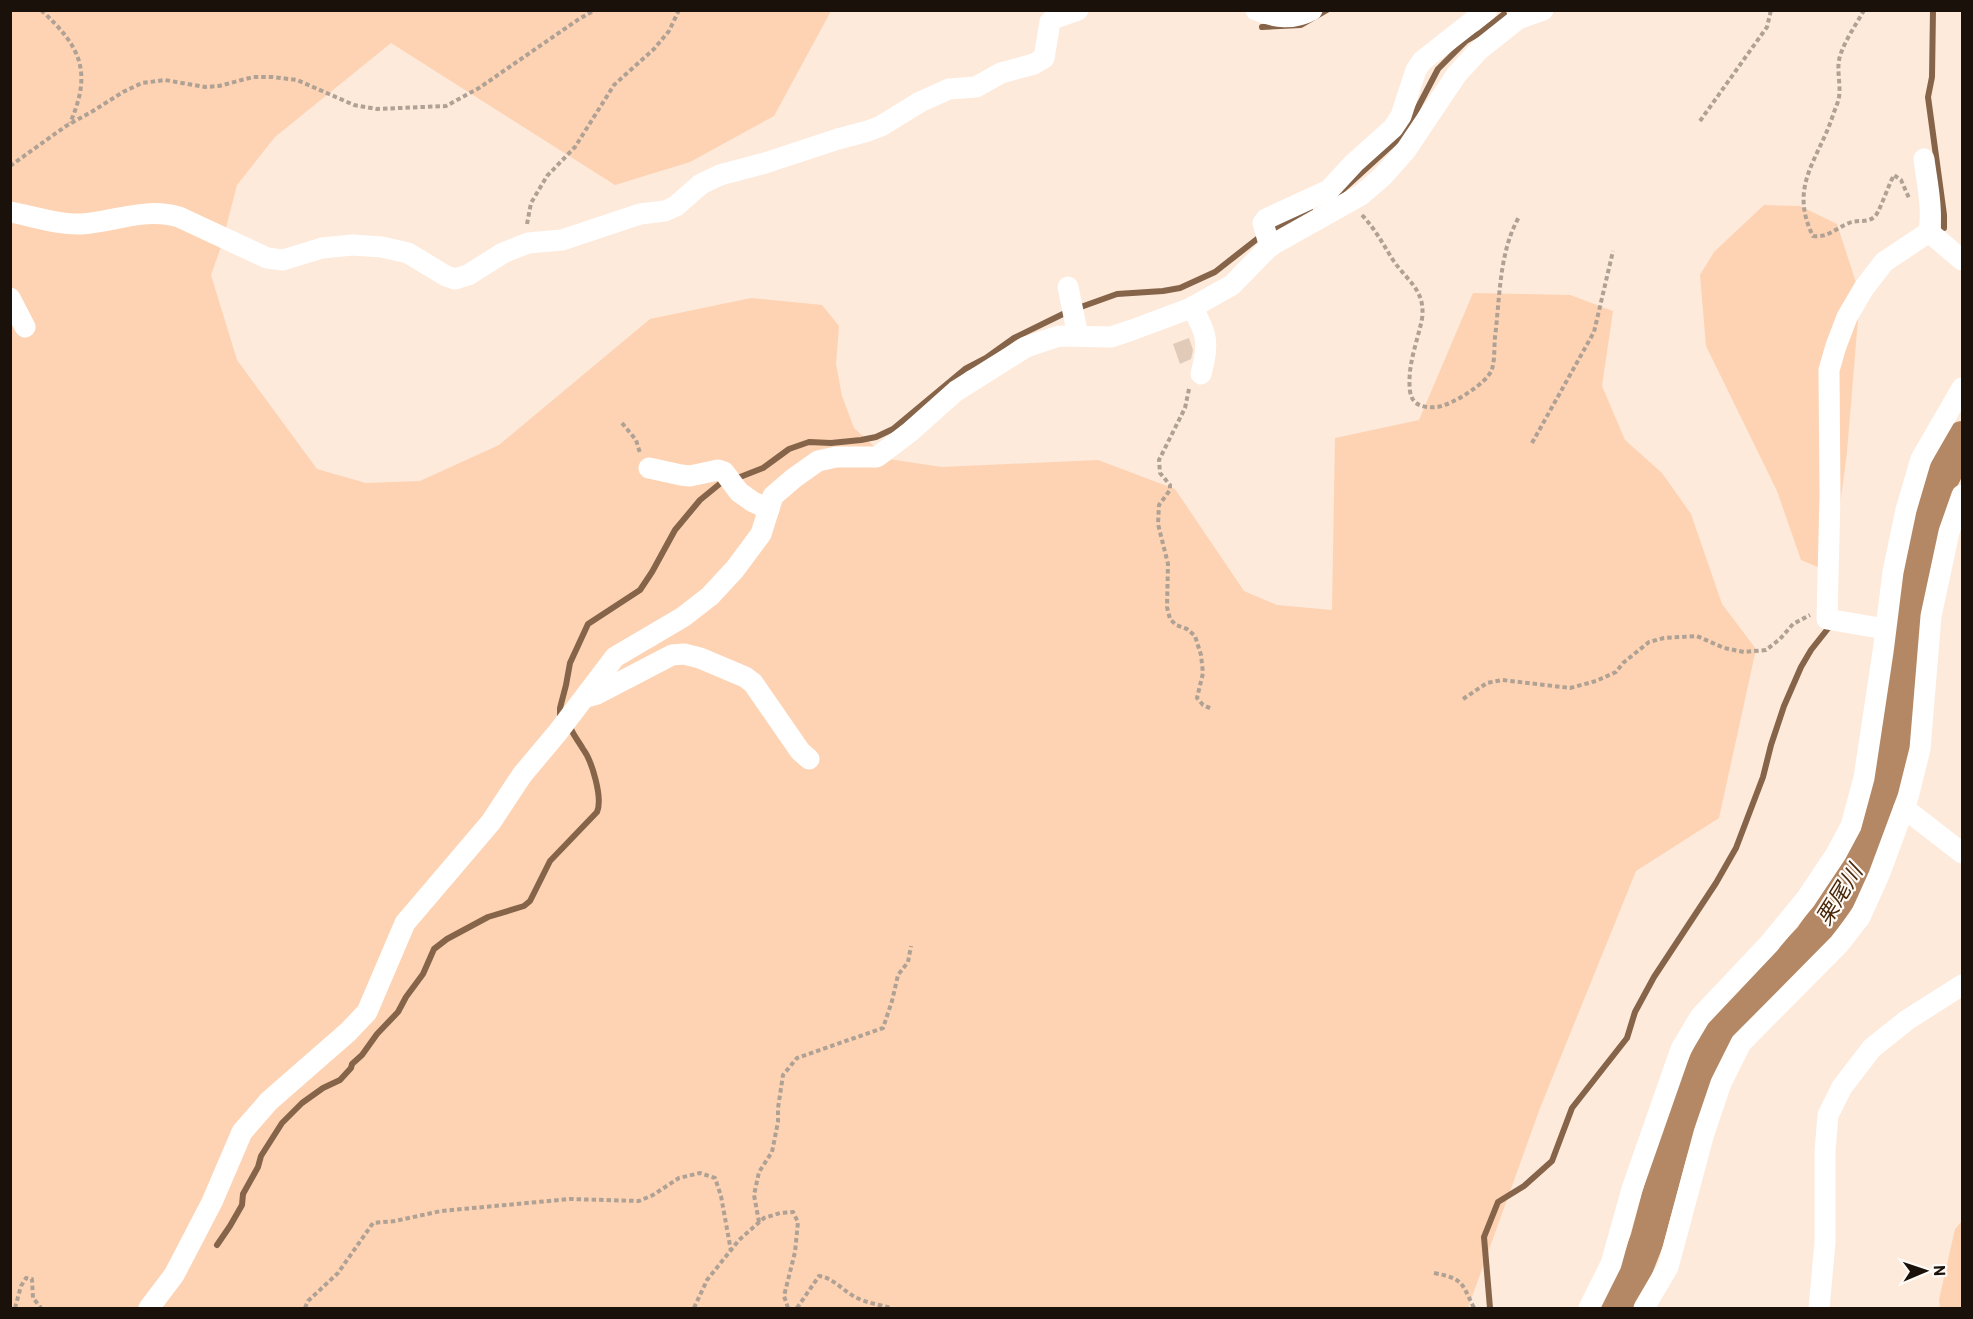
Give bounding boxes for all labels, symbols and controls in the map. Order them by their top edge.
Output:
water label: 栗尾川 [1809,857,1868,929]
north arrow [1895,1241,1955,1301]
text: N [1931,1265,1950,1276]

